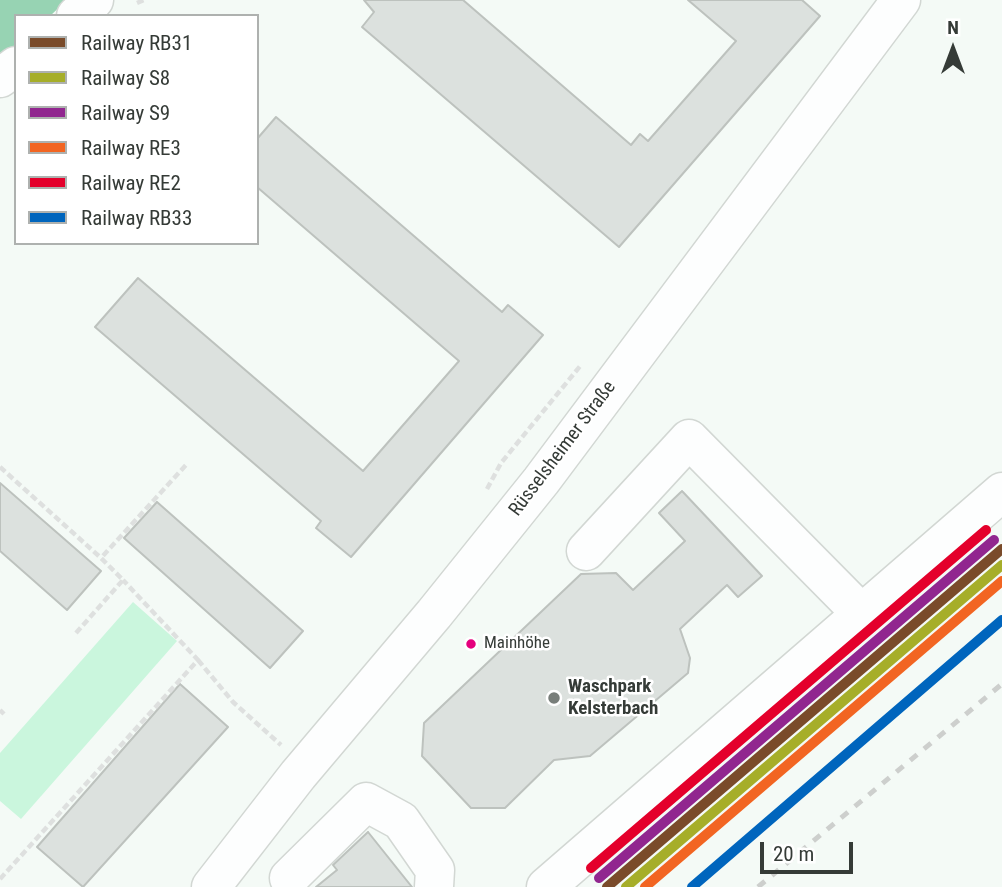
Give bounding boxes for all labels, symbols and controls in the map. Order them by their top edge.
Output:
legend [14,14,259,245]
north arrow [918,14,988,84]
text: N [947,16,959,39]
text: Railway RB31 [81,31,192,55]
text: Railway S8 [81,66,170,90]
text: Railway S9 [81,101,170,125]
text: Railway RE3 [81,136,181,160]
text: Railway RE2 [81,171,181,195]
text: Railway RB33 [81,206,192,230]
street label: Rüsselsheimer Straße [505,377,621,521]
place label: Mainhöhe [484,634,550,654]
marker: Mainhöhe [464,637,478,651]
place label: Waschpark Kelsterbach [568,676,658,720]
marker: Waschpark Kelsterbach [546,690,562,706]
scale bar [764,828,857,872]
text: 20 m [773,842,814,866]

